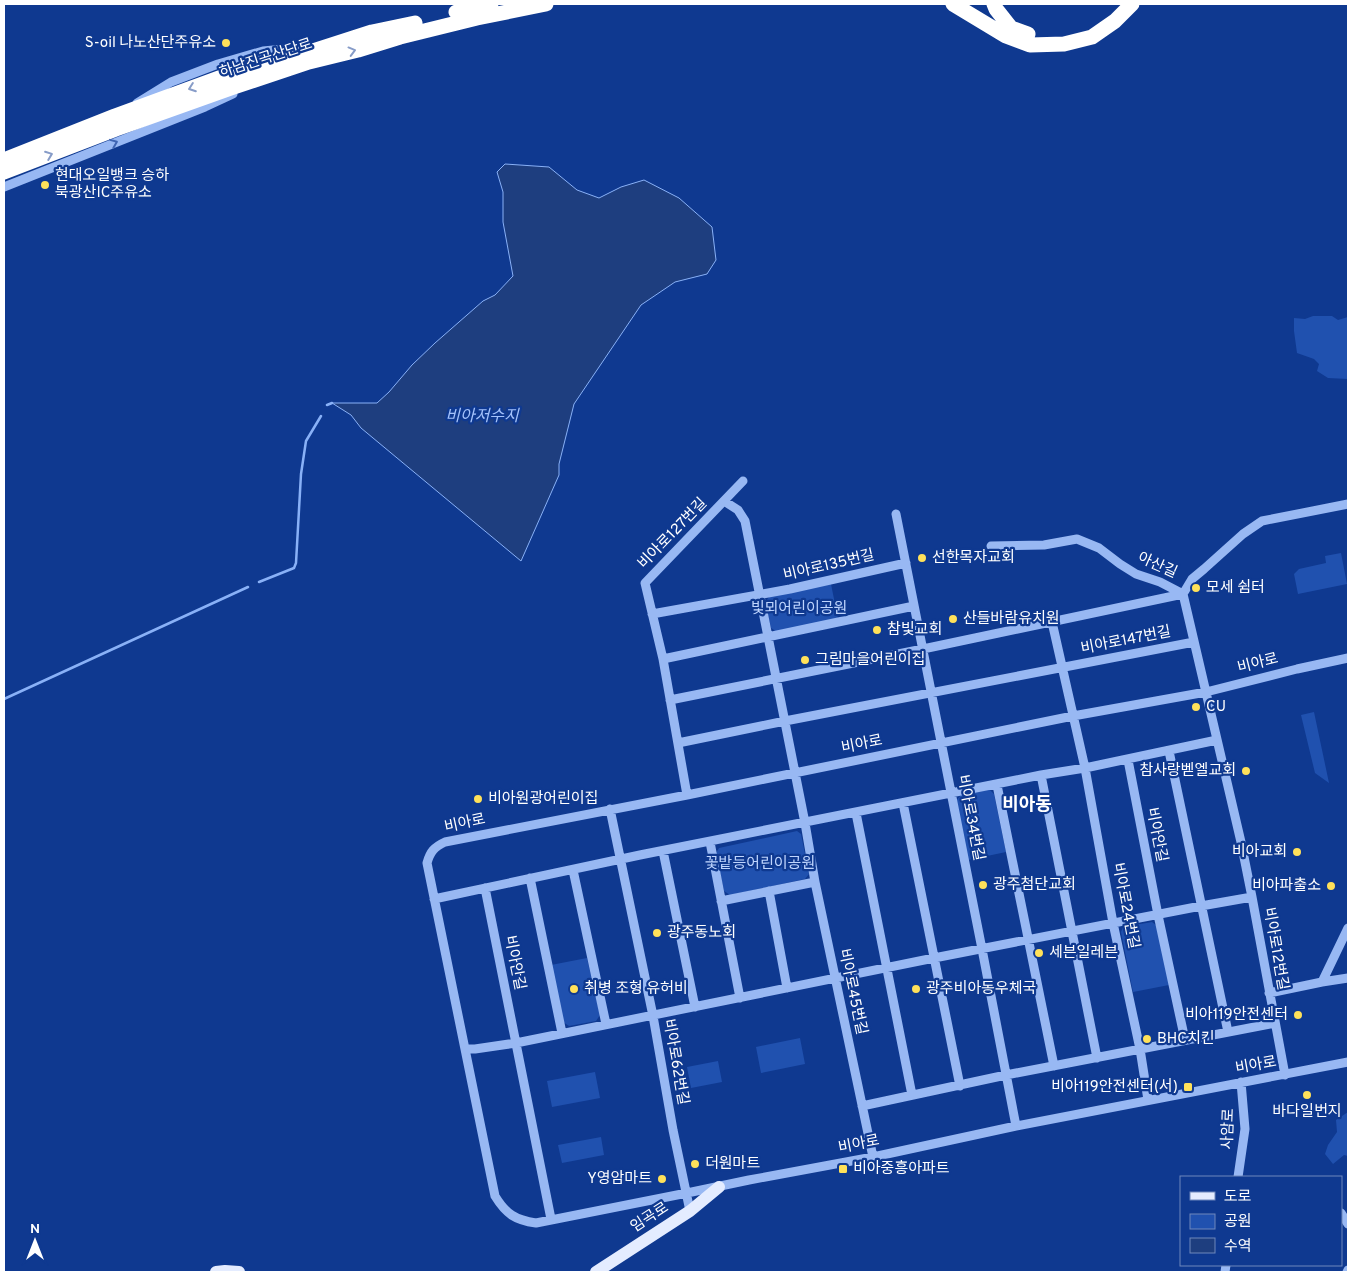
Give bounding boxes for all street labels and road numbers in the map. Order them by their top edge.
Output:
street label: 하남진곡산단로 [217,35,315,83]
street label: 비아로127번길 [634,495,712,573]
street label: 비아로135번길 [782,546,876,586]
street label: 아산길 [1134,549,1180,583]
street label: 비아로147번길 [1079,623,1173,659]
street label: 비아로 [1236,650,1280,678]
street label: 비아로 [840,732,884,758]
street label: 비아로34번길 [952,773,988,863]
street label: 비아안길 [1141,806,1171,864]
street label: 비아로 [443,810,487,838]
street label: 비아로24번길 [1107,861,1143,951]
street label: 비아로12번길 [1258,906,1292,992]
street label: 비아안길 [499,934,529,992]
street label: 비아로45번길 [834,947,870,1037]
street label: 비아로62번길 [658,1017,692,1107]
street label: 비아로 [1234,1053,1278,1079]
street label: 사암로 [1219,1108,1239,1150]
street label: 비아로 [837,1132,881,1158]
street label: 임곡로 [627,1199,673,1237]

